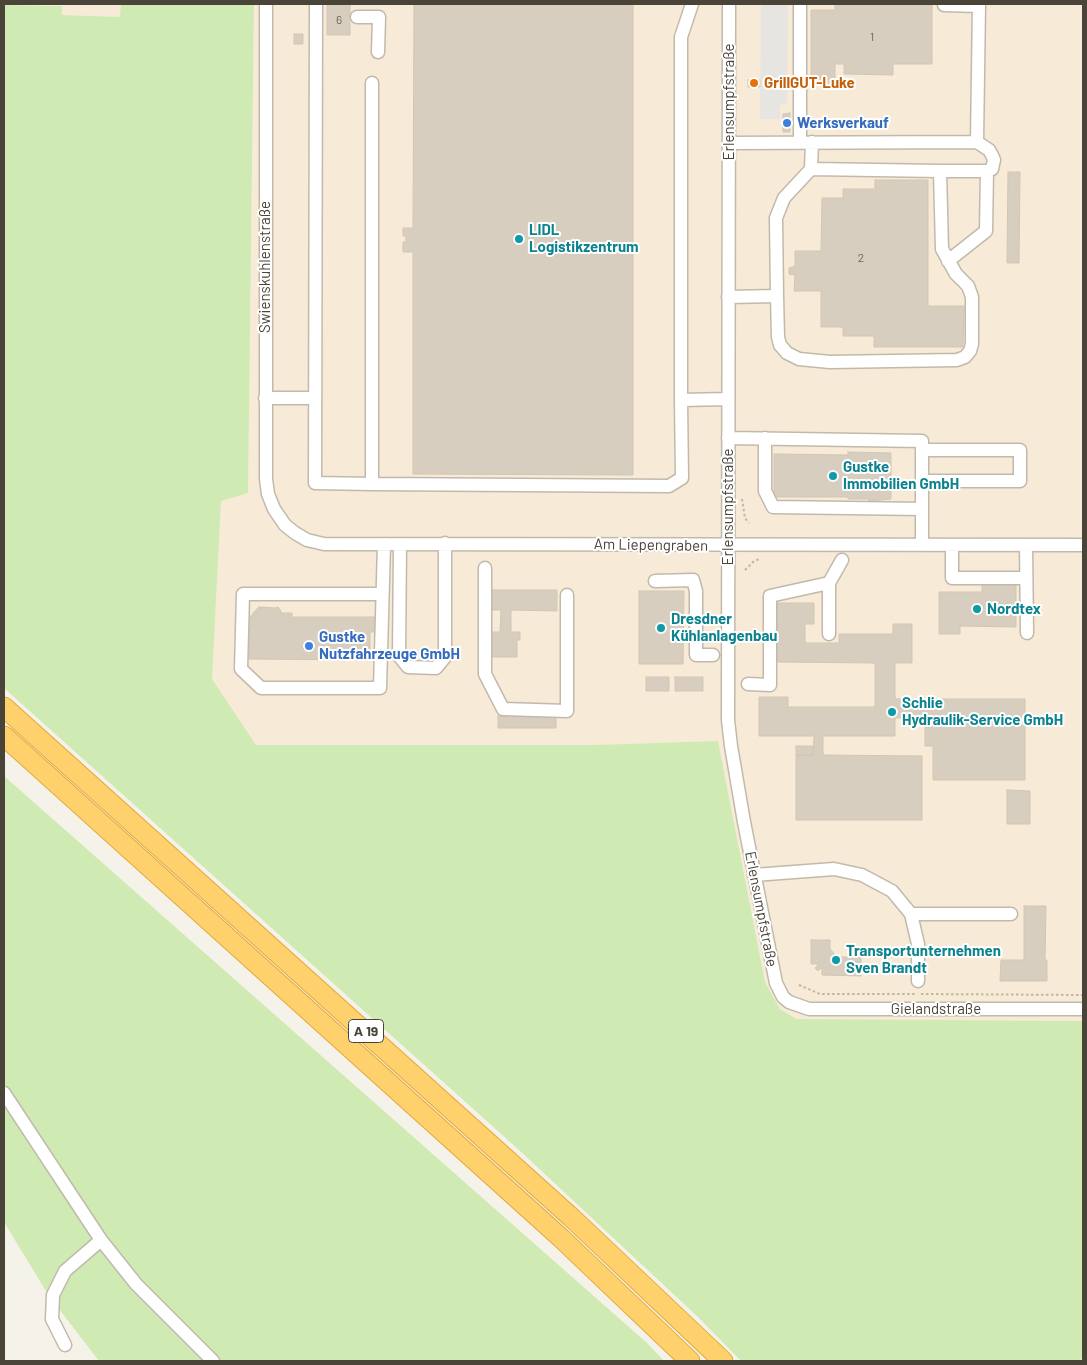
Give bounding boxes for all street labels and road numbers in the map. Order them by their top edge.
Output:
street label: Erlensumpfstraße [720,43,738,161]
street label: Swienskuhlenstraße [256,201,274,333]
street label: Erlensumpfstraße [719,448,737,566]
street label: Am Liepengraben [594,535,708,555]
street label: Erlensumpfstraße [741,850,781,968]
street label: Gielandstraße [891,1000,981,1018]
road number: A 19 [348,1019,384,1042]

